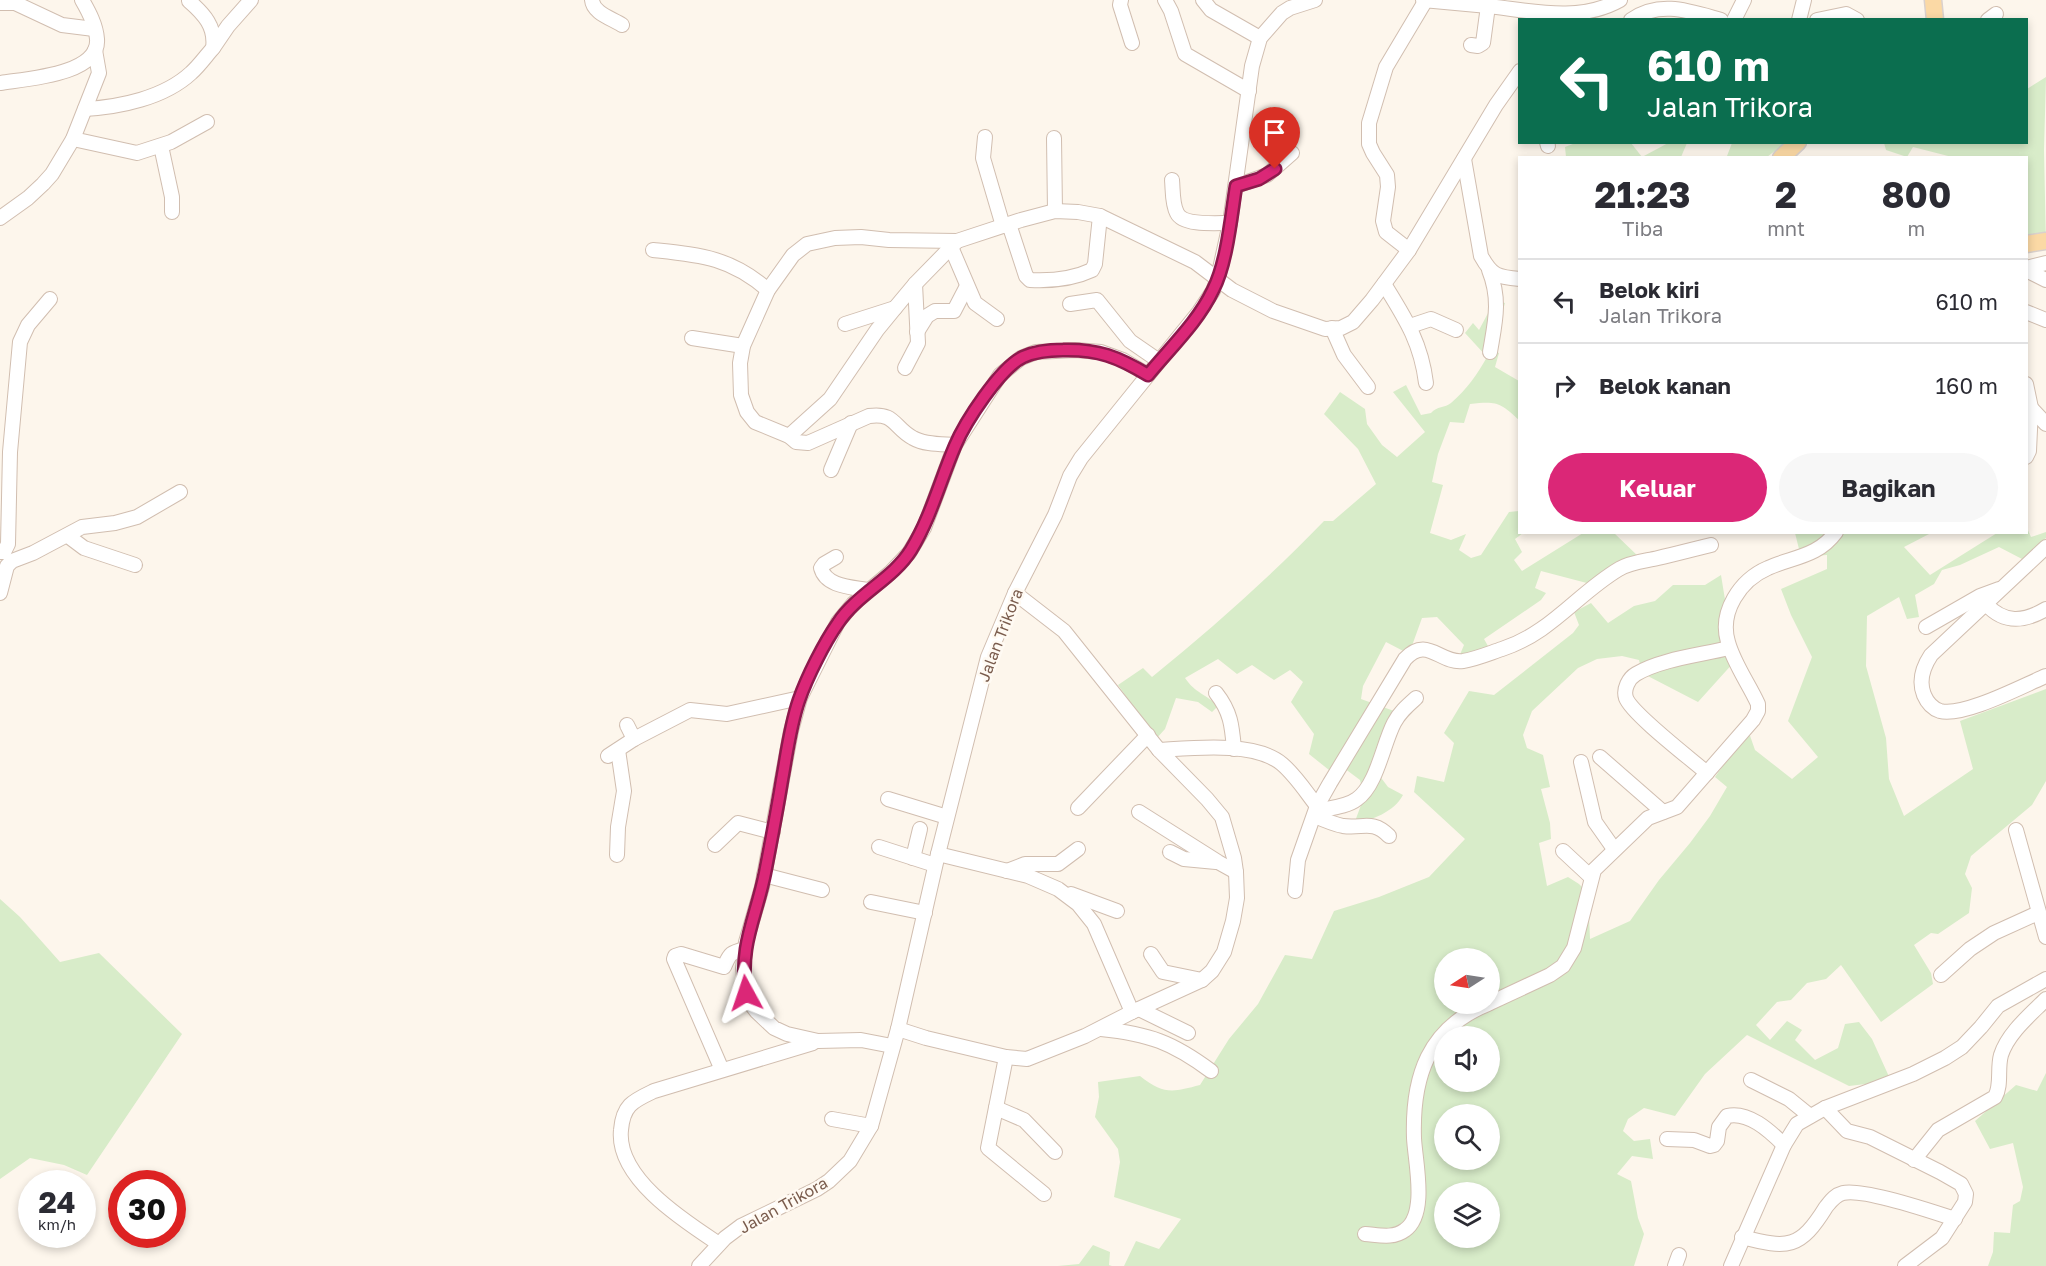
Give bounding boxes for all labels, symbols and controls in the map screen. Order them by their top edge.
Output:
text: 610 m [1647,40,1770,90]
icon: left [1548,42,1626,120]
text: Jalan Trikora [1647,91,1813,123]
pin [1249,107,1300,169]
icon: arrive [1258,116,1291,149]
text: 21:23 [1595,173,1691,216]
text: 2 [1775,173,1797,216]
text: 800 [1882,173,1951,216]
text: Tiba [1622,216,1663,240]
text: mnt [1767,216,1805,240]
text: m [1908,216,1925,240]
text: Belok kiri [1599,276,1700,303]
icon: left [1548,285,1581,318]
text: 610 m [1935,288,1998,315]
text: Jalan Trikora [1599,303,1722,327]
icon: right [1548,369,1581,402]
text: Belok kanan [1599,372,1731,399]
text: 160 m [1935,372,1998,399]
button: Keluar [1548,453,1767,522]
button: Bagikan [1779,453,1998,522]
street label: Jalan Trikora [973,585,1027,685]
north arrow [1434,948,1500,1014]
map controls [1434,948,1500,1248]
position arrow [714,961,778,1025]
button: sound [1434,1026,1500,1092]
button: search [1434,1104,1500,1170]
speed limit sign: 30 [108,1170,186,1248]
street label: Jalan Trikora [735,1172,831,1238]
button: layers [1434,1182,1500,1248]
text: 24 [38,1184,76,1220]
text: km/h [38,1215,76,1233]

